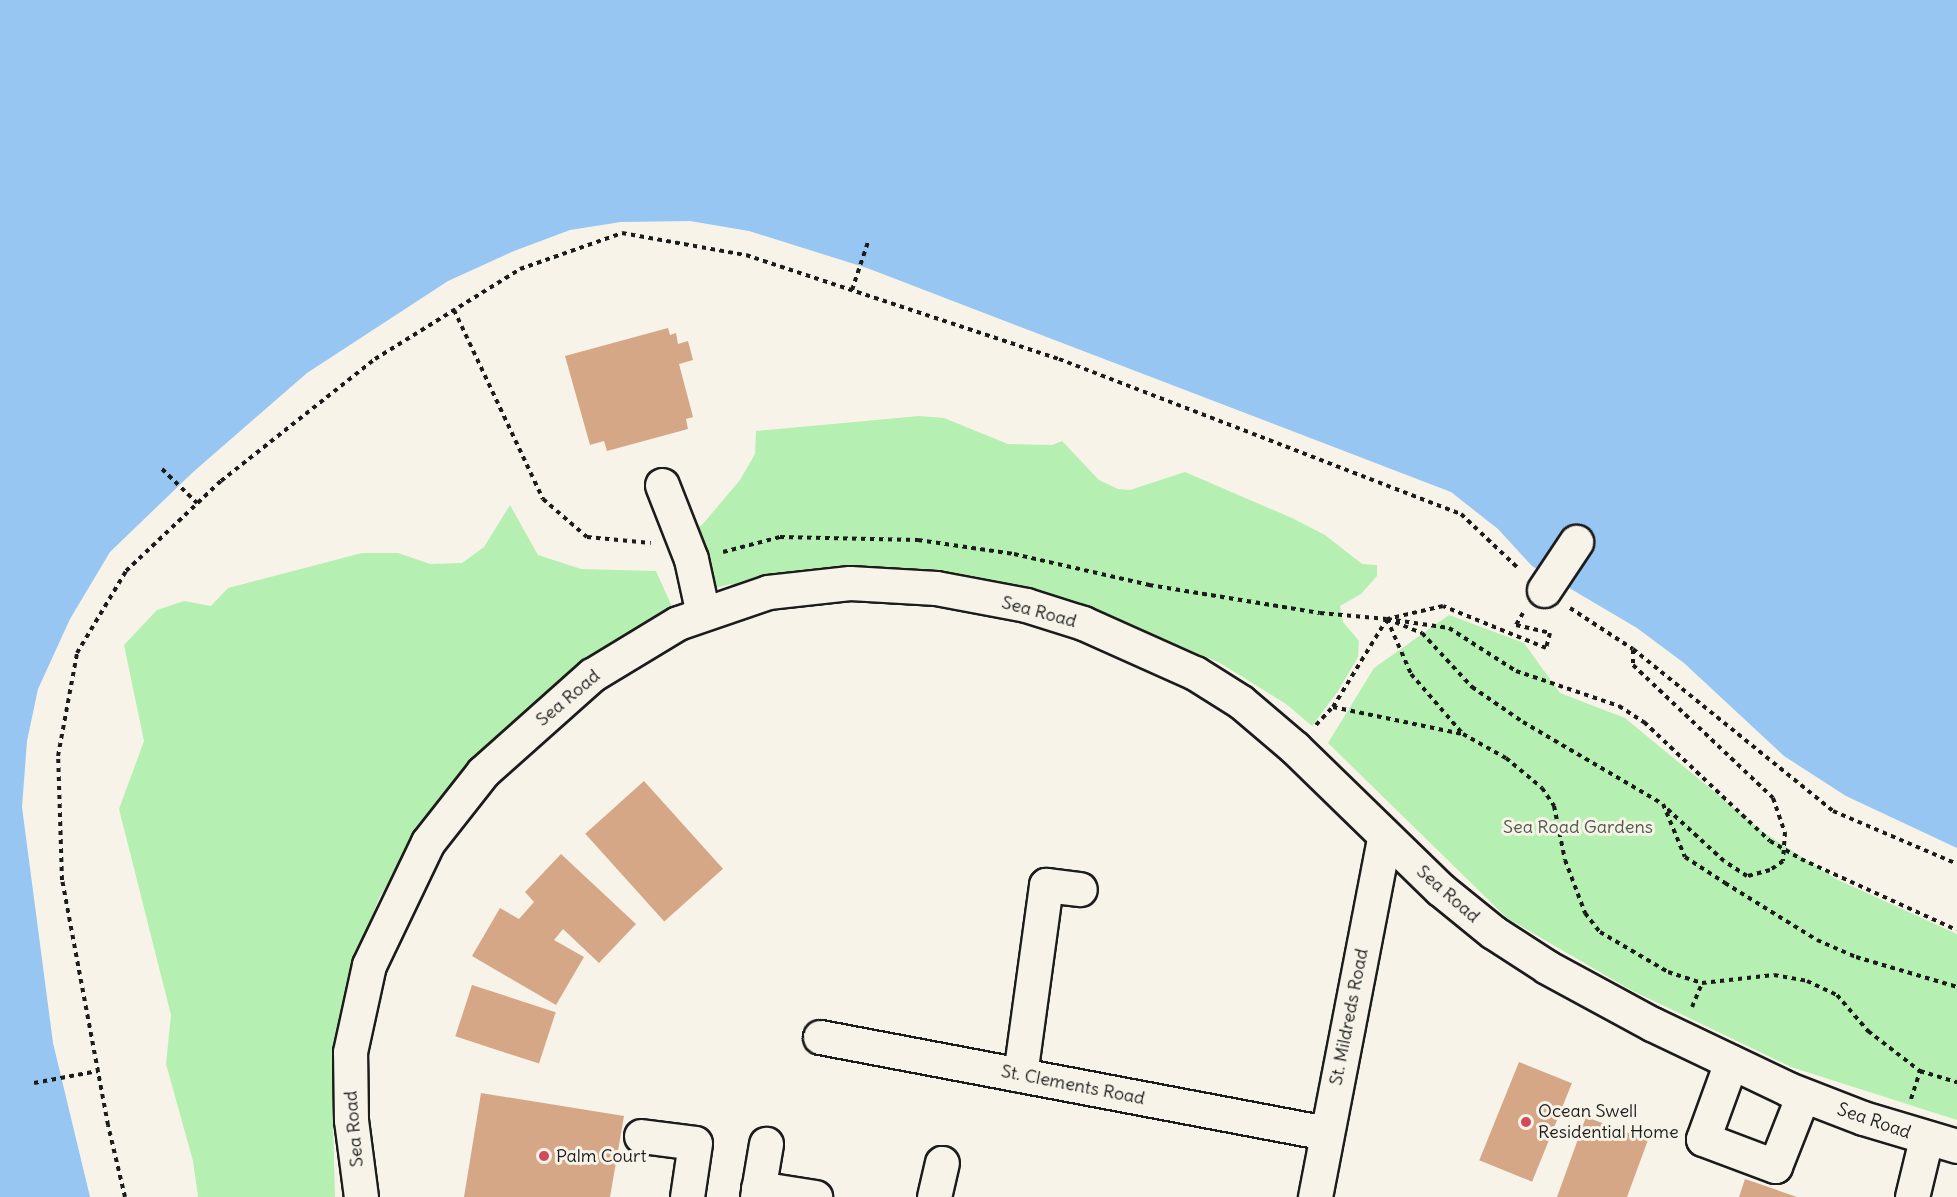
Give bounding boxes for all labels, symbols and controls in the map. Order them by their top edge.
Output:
street label: Sea Road [999,592,1079,632]
street label: Sea Road [532,665,604,731]
park label: Sea Road Gardens [1503,816,1653,838]
street label: Sea Road [1412,861,1484,927]
street label: St. Mildreds Road [1325,947,1373,1087]
street label: St. Clements Road [999,1060,1147,1110]
street label: Sea Road [340,1090,368,1168]
street label: Sea Road [1834,1098,1914,1144]
place label: Ocean Swell Residential Home [1538,1101,1679,1144]
marker: Ocean Swell Residential Home [1519,1115,1533,1129]
place label: Palm Court [556,1145,646,1167]
marker: Palm Court [537,1149,551,1163]

